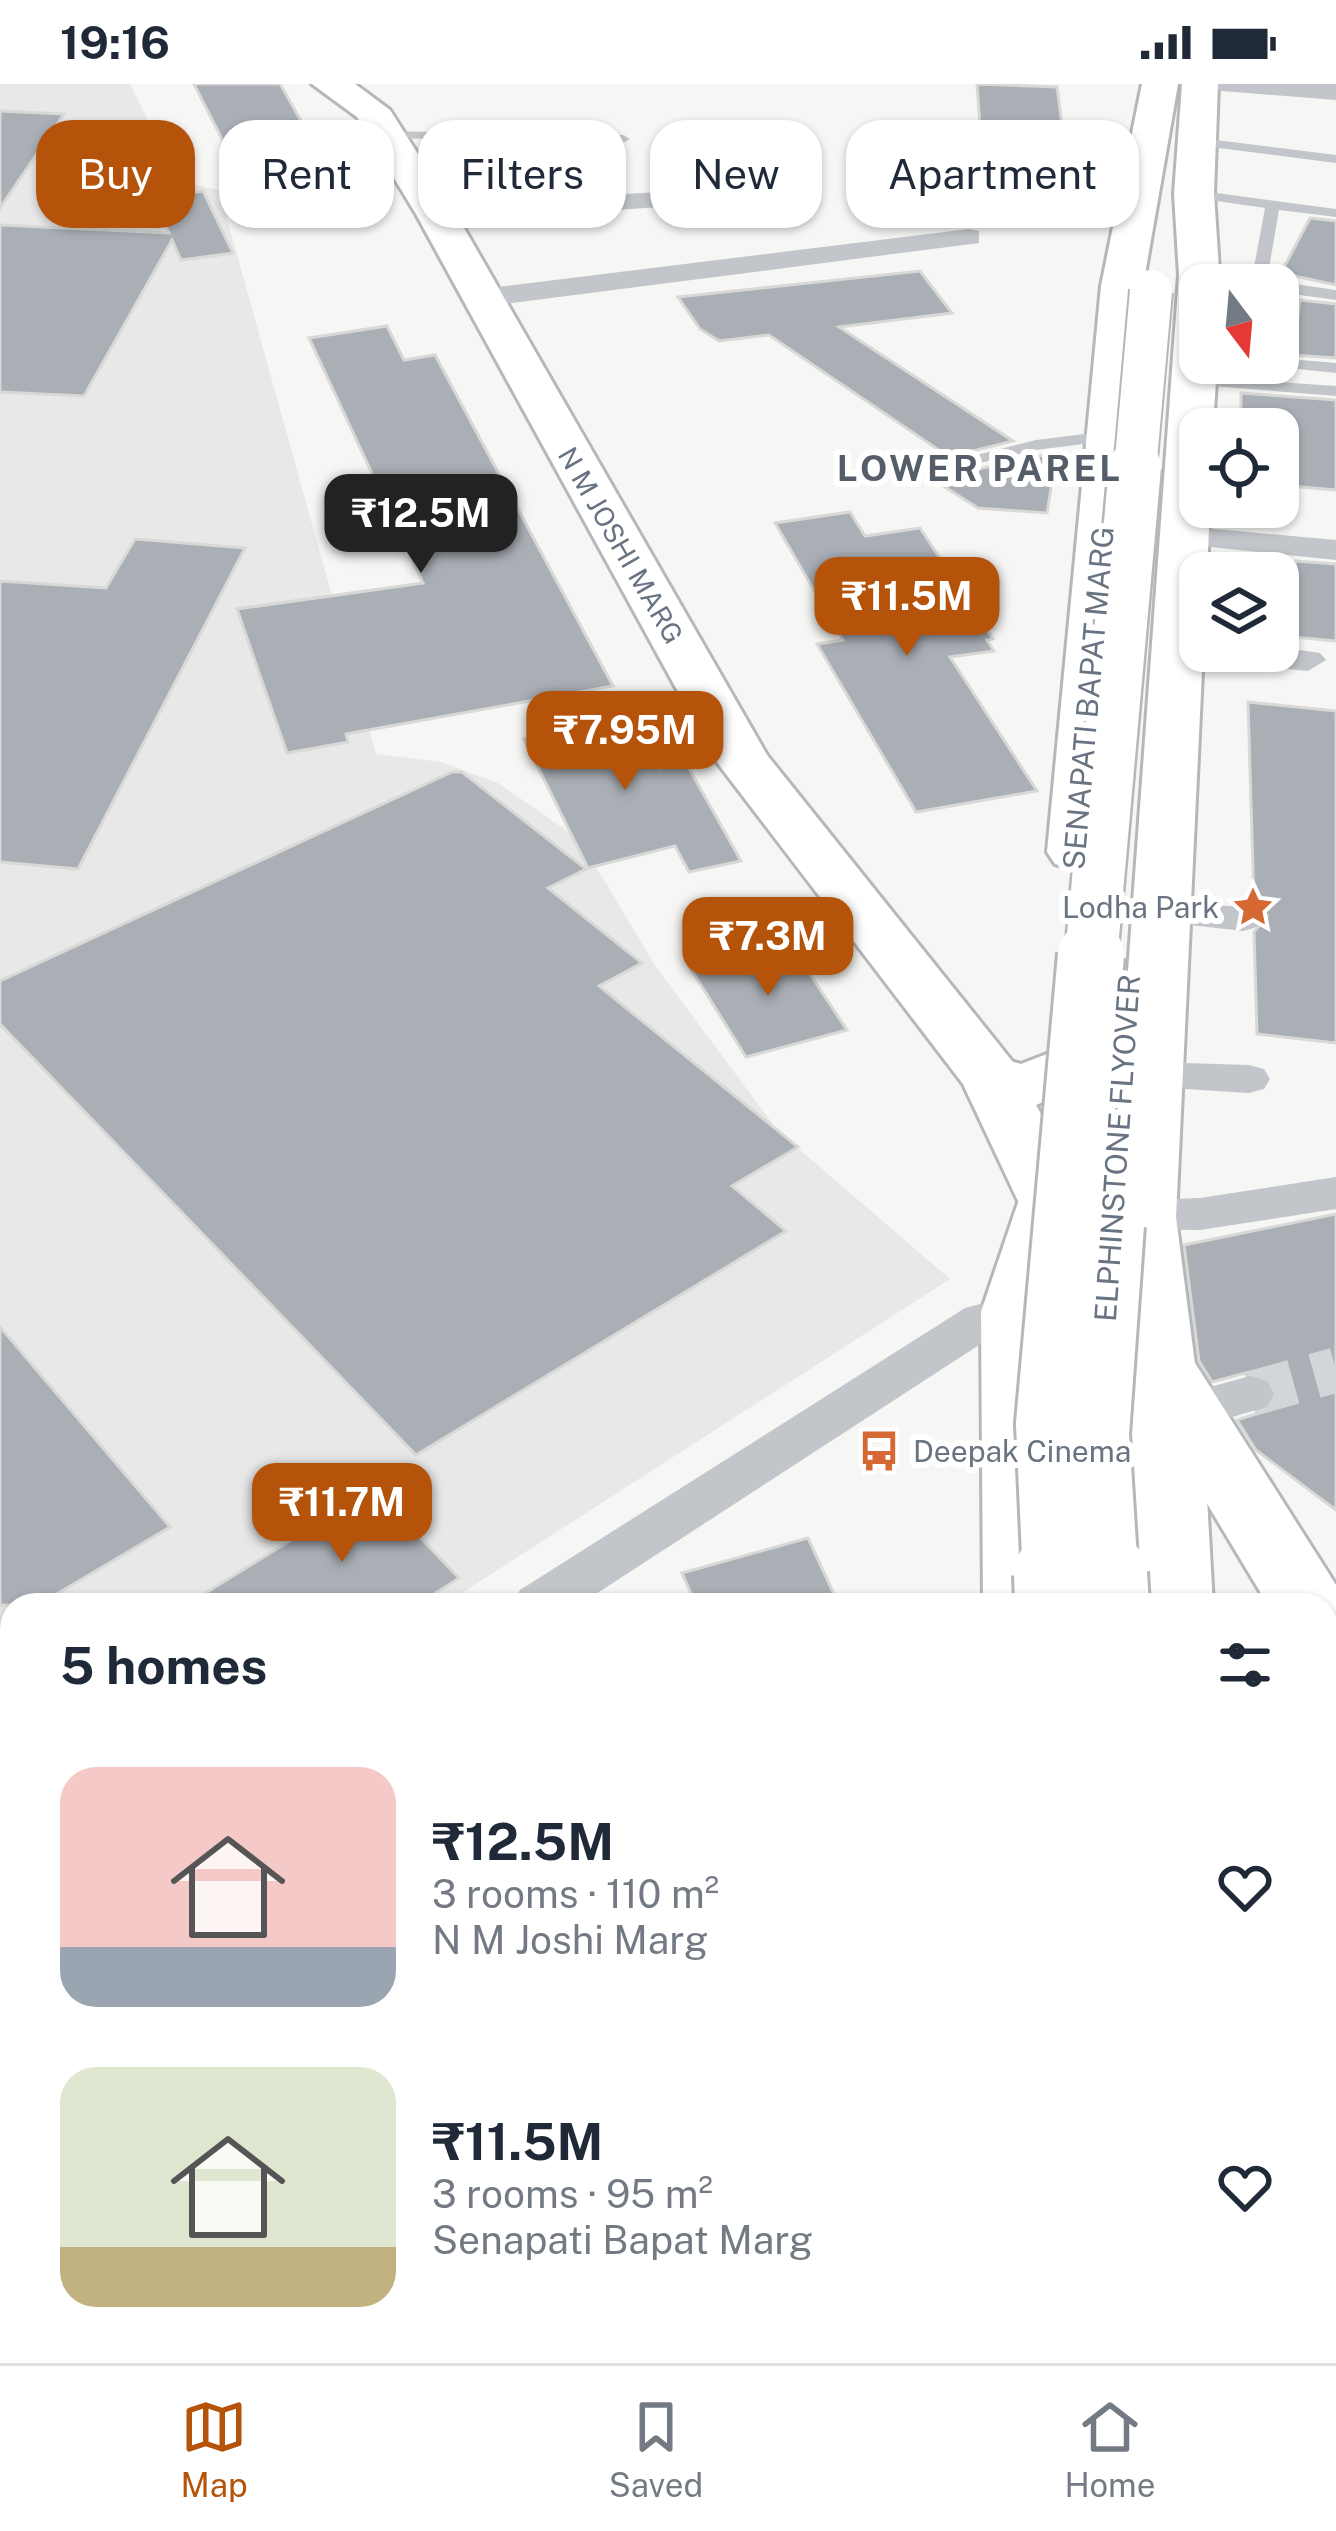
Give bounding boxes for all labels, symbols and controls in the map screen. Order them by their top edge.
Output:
text: 19:16 [60,16,170,69]
chip: Buy [36,120,195,228]
chip: Rent [219,120,394,228]
chip: Filters [418,120,626,228]
chip: New [650,120,822,228]
chip: Apartment [846,120,1139,228]
north arrow [1179,264,1299,384]
map controls [1179,264,1299,672]
button: locate [1179,408,1299,528]
street label: N M JOSHI MARG [552,441,690,649]
district label: LOWER PAREL [837,447,1123,489]
pin: ₹12.5M [323,474,519,576]
text: ₹12.5M [351,490,491,536]
street label: SENAPATI BAPAT MARG [1055,525,1121,871]
button: layers [1179,552,1299,672]
pin: ₹11.5M [809,557,1005,659]
text: ₹11.5M [841,573,973,619]
pin: ₹7.95M [527,691,723,793]
text: ₹7.95M [553,707,697,753]
place icon: Lodha Park [1230,884,1276,930]
place label: Lodha Park [1062,889,1219,925]
pin: ₹7.3M [684,897,852,999]
text: ₹7.3M [709,913,827,959]
street label: ELPHINSTONE FLYOVER [1087,973,1147,1323]
bus stop icon: Deepak Cinema [856,1428,902,1474]
place label: Deepak Cinema [913,1433,1131,1469]
pin: ₹11.7M [244,1463,440,1565]
text: ₹11.7M [279,1479,405,1525]
icon: filters [1212,1632,1278,1698]
text: 5 homes [60,1636,267,1695]
text: ₹12.5M [432,1812,614,1871]
icon: home [156,1815,300,1959]
icon: heart [1212,1854,1278,1920]
text: 3 rooms · 110 m² [432,1871,719,1917]
text: N M Joshi Marg [432,1917,708,1963]
text: ₹11.5M [432,2112,603,2171]
icon: home [156,2115,300,2259]
icon: heart [1212,2154,1278,2220]
text: 3 rooms · 95 m² [432,2171,713,2217]
text: Senapati Bapat Marg [432,2217,813,2263]
tab: Map [181,2394,248,2504]
tab: Saved [609,2394,703,2504]
tab: Home [1064,2394,1155,2504]

